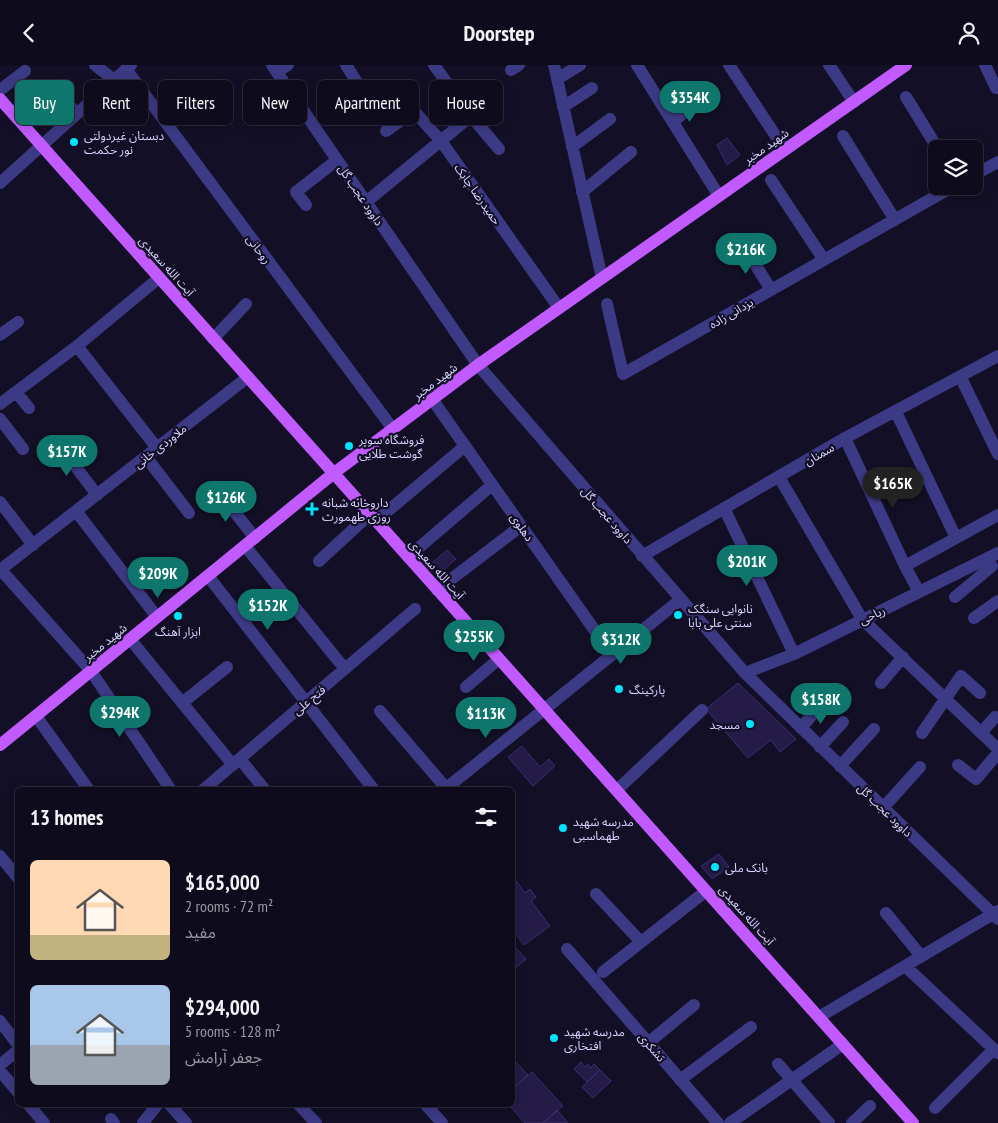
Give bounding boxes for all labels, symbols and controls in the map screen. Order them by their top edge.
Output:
icon: back [15,19,43,47]
text: Doorstep [463,19,535,47]
icon: person [955,19,983,47]
chip: Buy [15,80,74,125]
chip: Rent [84,80,148,125]
chip: Filters [158,80,233,125]
chip: New [243,80,307,125]
chip: Apartment [317,80,419,125]
chip: House [429,80,503,125]
pin: $354K [655,80,725,123]
text: $354K [671,87,709,107]
street label: شهید مخبر [740,125,792,168]
place label: دبستان غیردولتی نور حکمت [84,128,165,157]
marker: دبستان غیردولتی نور حکمت [68,136,80,148]
map controls [928,140,983,195]
button: layers [928,140,983,195]
street label: حمیدرضا چابک [451,161,505,228]
street label: داوود عجب گل [335,162,387,229]
street label: روحانی [243,232,275,266]
street label: آیت الله سعیدی [136,233,198,300]
pin: $216K [711,233,781,275]
text: $216K [727,239,765,259]
street label: یزدانی زاده [706,294,756,332]
street label: شهید مخبر [409,359,460,403]
street label: ملاوردی خانی [131,421,189,471]
place label: فروشگاه سوپر گوشت طلایی [358,432,424,461]
pin: $157K [32,435,102,477]
street label: سمنان [801,439,837,469]
marker: فروشگاه سوپر گوشت طلایی [343,440,355,452]
text: $157K [48,441,86,461]
pin: $165K [858,467,928,509]
text: $165K [874,473,912,493]
pin: $126K [191,481,261,523]
street label: داوود عجب گل [578,483,636,547]
text: $126K [207,487,245,507]
place label: داروخانه شبانه روزی طهمورث [322,495,391,524]
marker: داروخانه شبانه روزی طهمورث [306,503,318,515]
street label: دهلوی [507,510,537,544]
street label: آیت الله سعیدی [406,536,468,603]
pin: $201K [712,545,782,587]
text: $201K [728,551,766,571]
pin: $209K [123,557,193,599]
text: $209K [139,563,177,583]
pin: $152K [233,589,303,631]
text: $152K [249,595,287,615]
place label: نانوایی سنگک سنتی علی بابا [688,601,753,630]
street label: ریاحی [857,602,887,628]
marker: نانوایی سنگک سنتی علی بابا [672,609,684,621]
marker: ابزار آهنگ [172,610,184,622]
pin: $255K [439,619,509,662]
street label: شهید مخبر [79,620,130,665]
pin: $312K [586,623,656,665]
place label: ابزار آهنگ [155,624,201,639]
text: $255K [455,626,493,646]
text: $312K [602,629,640,649]
street label: فتح علی [289,682,330,720]
place label: پارکینگ [629,682,665,698]
marker: پارکینگ [613,683,625,695]
pin: $158K [786,683,856,725]
text: $158K [802,689,840,709]
pin: $294K [85,695,155,738]
pin: $113K [451,697,521,739]
text: $294K [101,702,139,722]
text: $113K [467,703,505,723]
place label: مسجد [709,717,740,732]
marker: مسجد [744,718,756,730]
street label: داوود عجب گل [854,780,916,840]
icon: filters [472,803,500,831]
text: 13 homes [30,804,103,831]
place label: مدرسه شهید طهماسبی [573,814,634,843]
marker: مدرسه شهید طهماسبی [557,822,569,834]
place label: بانک ملی [725,860,768,875]
marker: بانک ملی [709,861,721,873]
text: $165,000 [185,869,260,896]
icon: home [70,880,130,940]
street label: آیت الله سعیدی [716,882,778,949]
text: 2 rooms · 72 m² [185,896,273,916]
text: مفید [185,922,216,942]
text: $294,000 [185,994,260,1021]
icon: home [70,1005,130,1065]
text: 5 rooms · 128 m² [185,1021,281,1041]
place label: مدرسه شهید افتخاری [564,1024,625,1053]
street label: تشکری [635,1029,669,1065]
marker: مدرسه شهید افتخاری [548,1032,560,1044]
text: جعفر آرامش [185,1047,262,1067]

